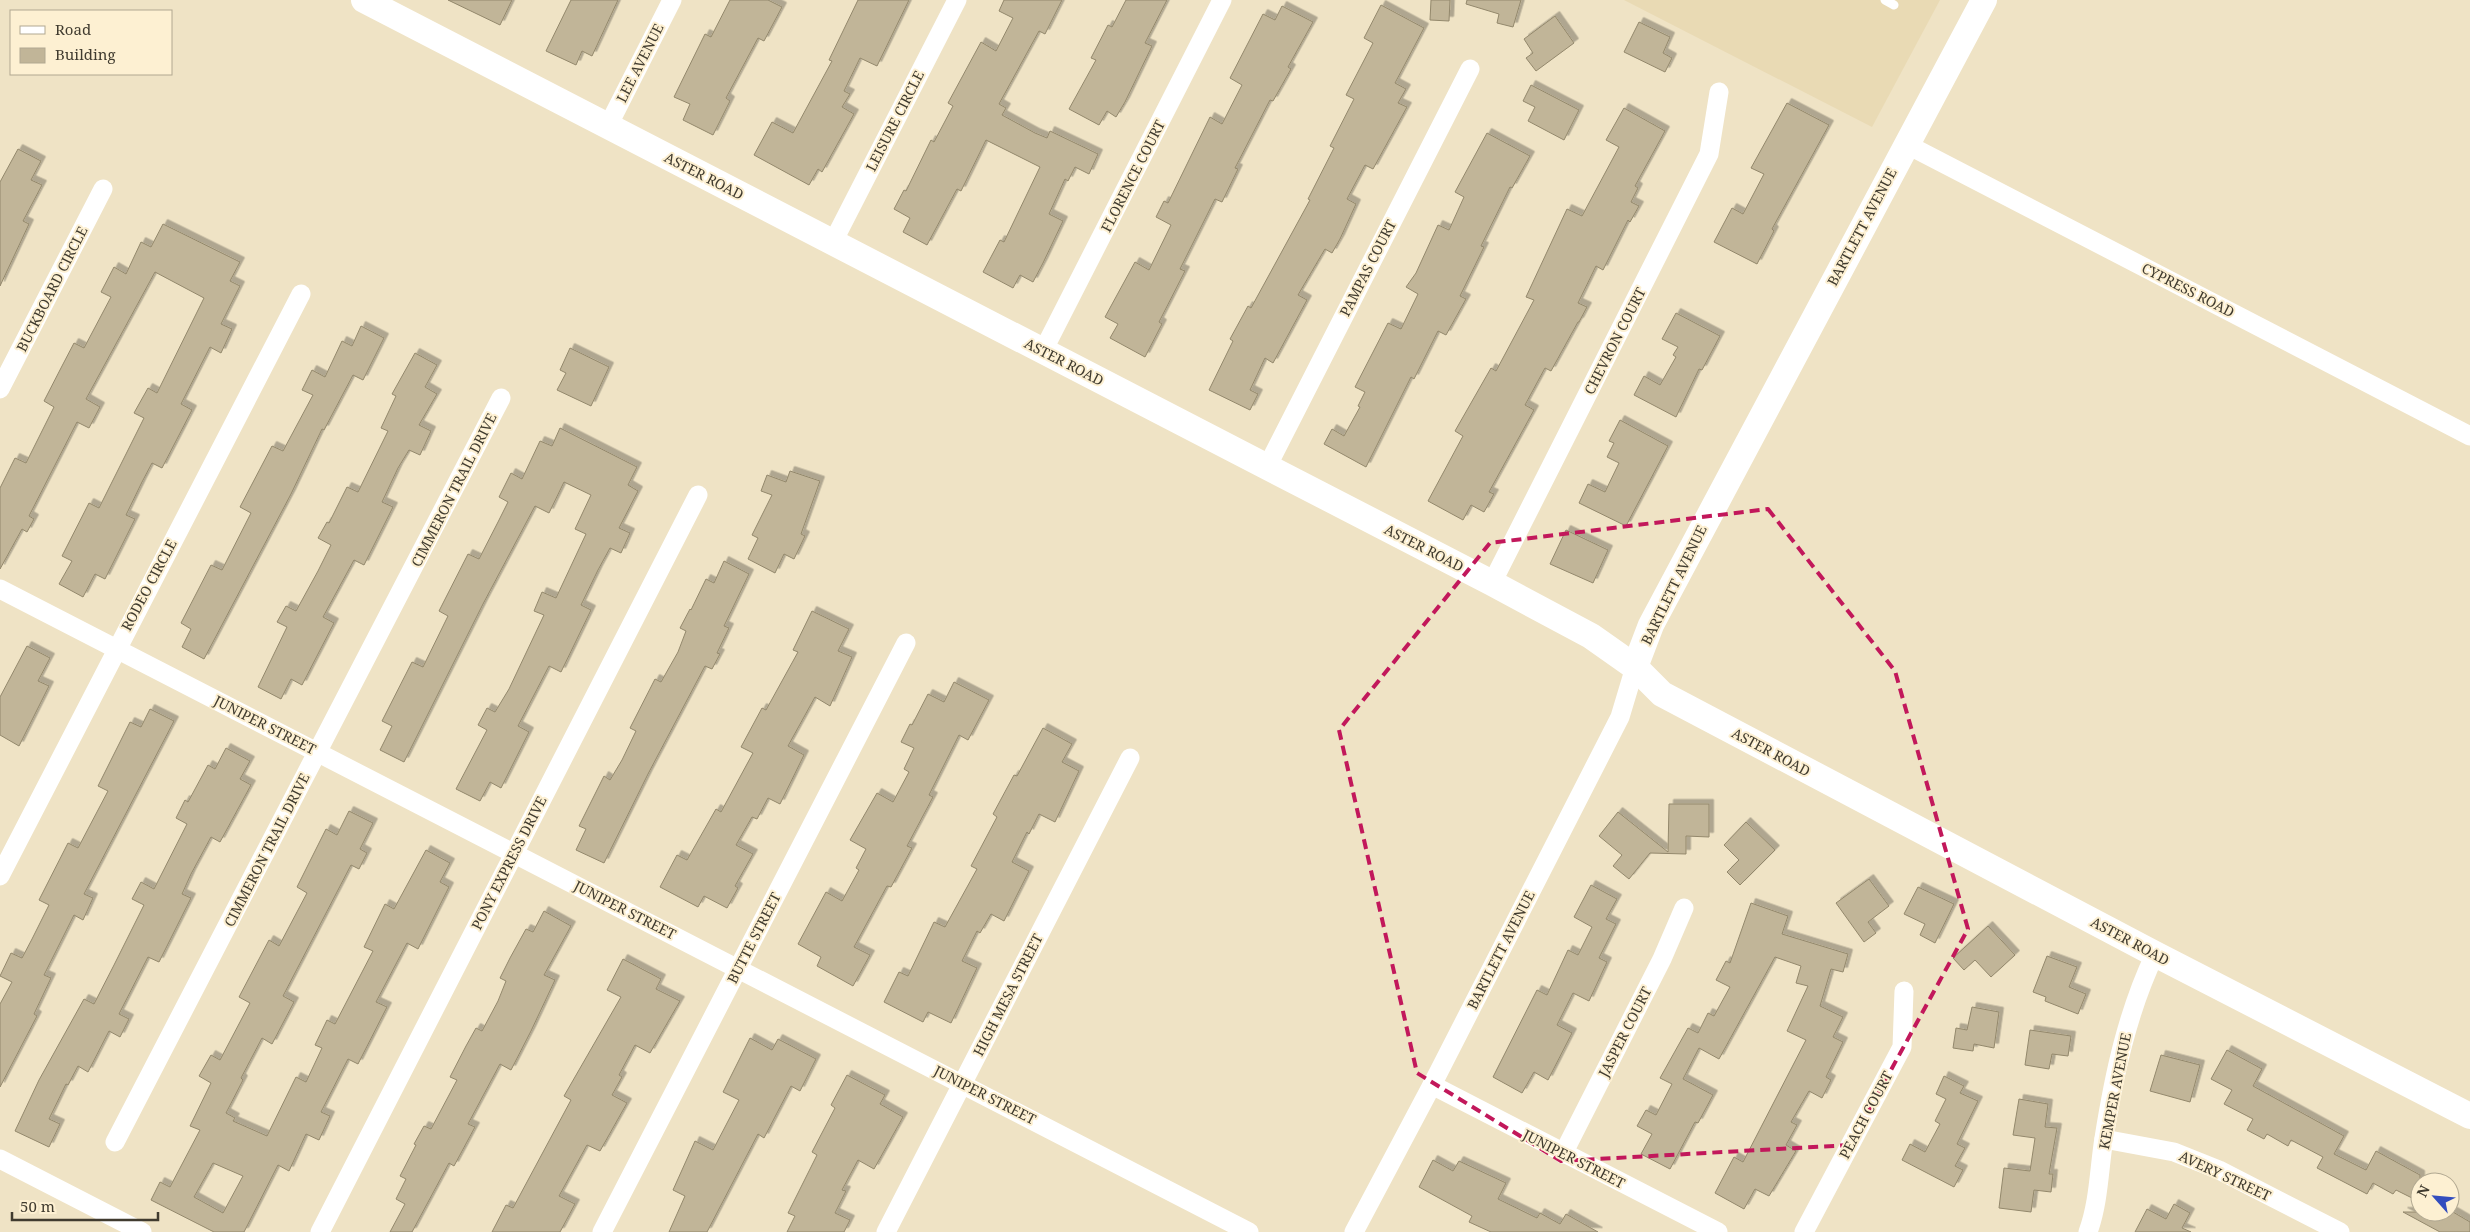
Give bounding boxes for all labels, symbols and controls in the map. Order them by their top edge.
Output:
legend [10,10,172,75]
text: Road [55,19,91,39]
street label: LEE AVENUE [612,20,668,105]
text: Building [55,44,116,64]
street label: LEISURE CIRCLE [861,67,928,174]
street label: FLORENCE COURT [1096,116,1169,235]
street label: ASTER ROAD [661,147,747,204]
street label: BARTLETT AVENUE [1822,164,1901,289]
street label: PAMPAS COURT [1335,216,1400,319]
street label: BUCKBOARD CIRCLE [12,223,92,355]
street label: CYPRESS ROAD [2139,258,2238,321]
street label: CHEVRON COURT [1579,284,1650,398]
street label: ASTER ROAD [1021,333,1107,390]
street label: CIMMERON TRAIL DRIVE [406,409,501,570]
street label: ASTER ROAD [1381,519,1467,576]
street label: BARTLETT AVENUE [1636,522,1711,648]
street label: RODEO CIRCLE [116,536,181,634]
street label: JUNIPER STREET [210,690,320,759]
street label: ASTER ROAD [1729,723,1814,780]
street label: CIMMERON TRAIL DRIVE [219,769,314,930]
street label: PONY EXPRESS DRIVE [467,792,551,933]
street label: JUNIPER STREET [570,875,680,944]
street label: BARTLETT AVENUE [1462,887,1539,1012]
street label: BUTTE STREET [722,889,785,987]
street label: ASTER ROAD [2088,912,2173,969]
street label: HIGH MESA STREET [968,930,1047,1059]
street label: JASPER COURT [1593,983,1656,1081]
street label: KEMPER AVENUE [2094,1031,2135,1151]
street label: JUNIPER STREET [930,1060,1040,1129]
street label: PEACH COURT [1834,1067,1897,1162]
street label: JUNIPER STREET [1519,1124,1629,1193]
street label: AVERY STREET [2176,1146,2275,1205]
north arrow [2410,1172,2460,1222]
text: N [2412,1182,2434,1200]
scale bar [12,1190,159,1222]
text: 50 m [20,1196,55,1216]

